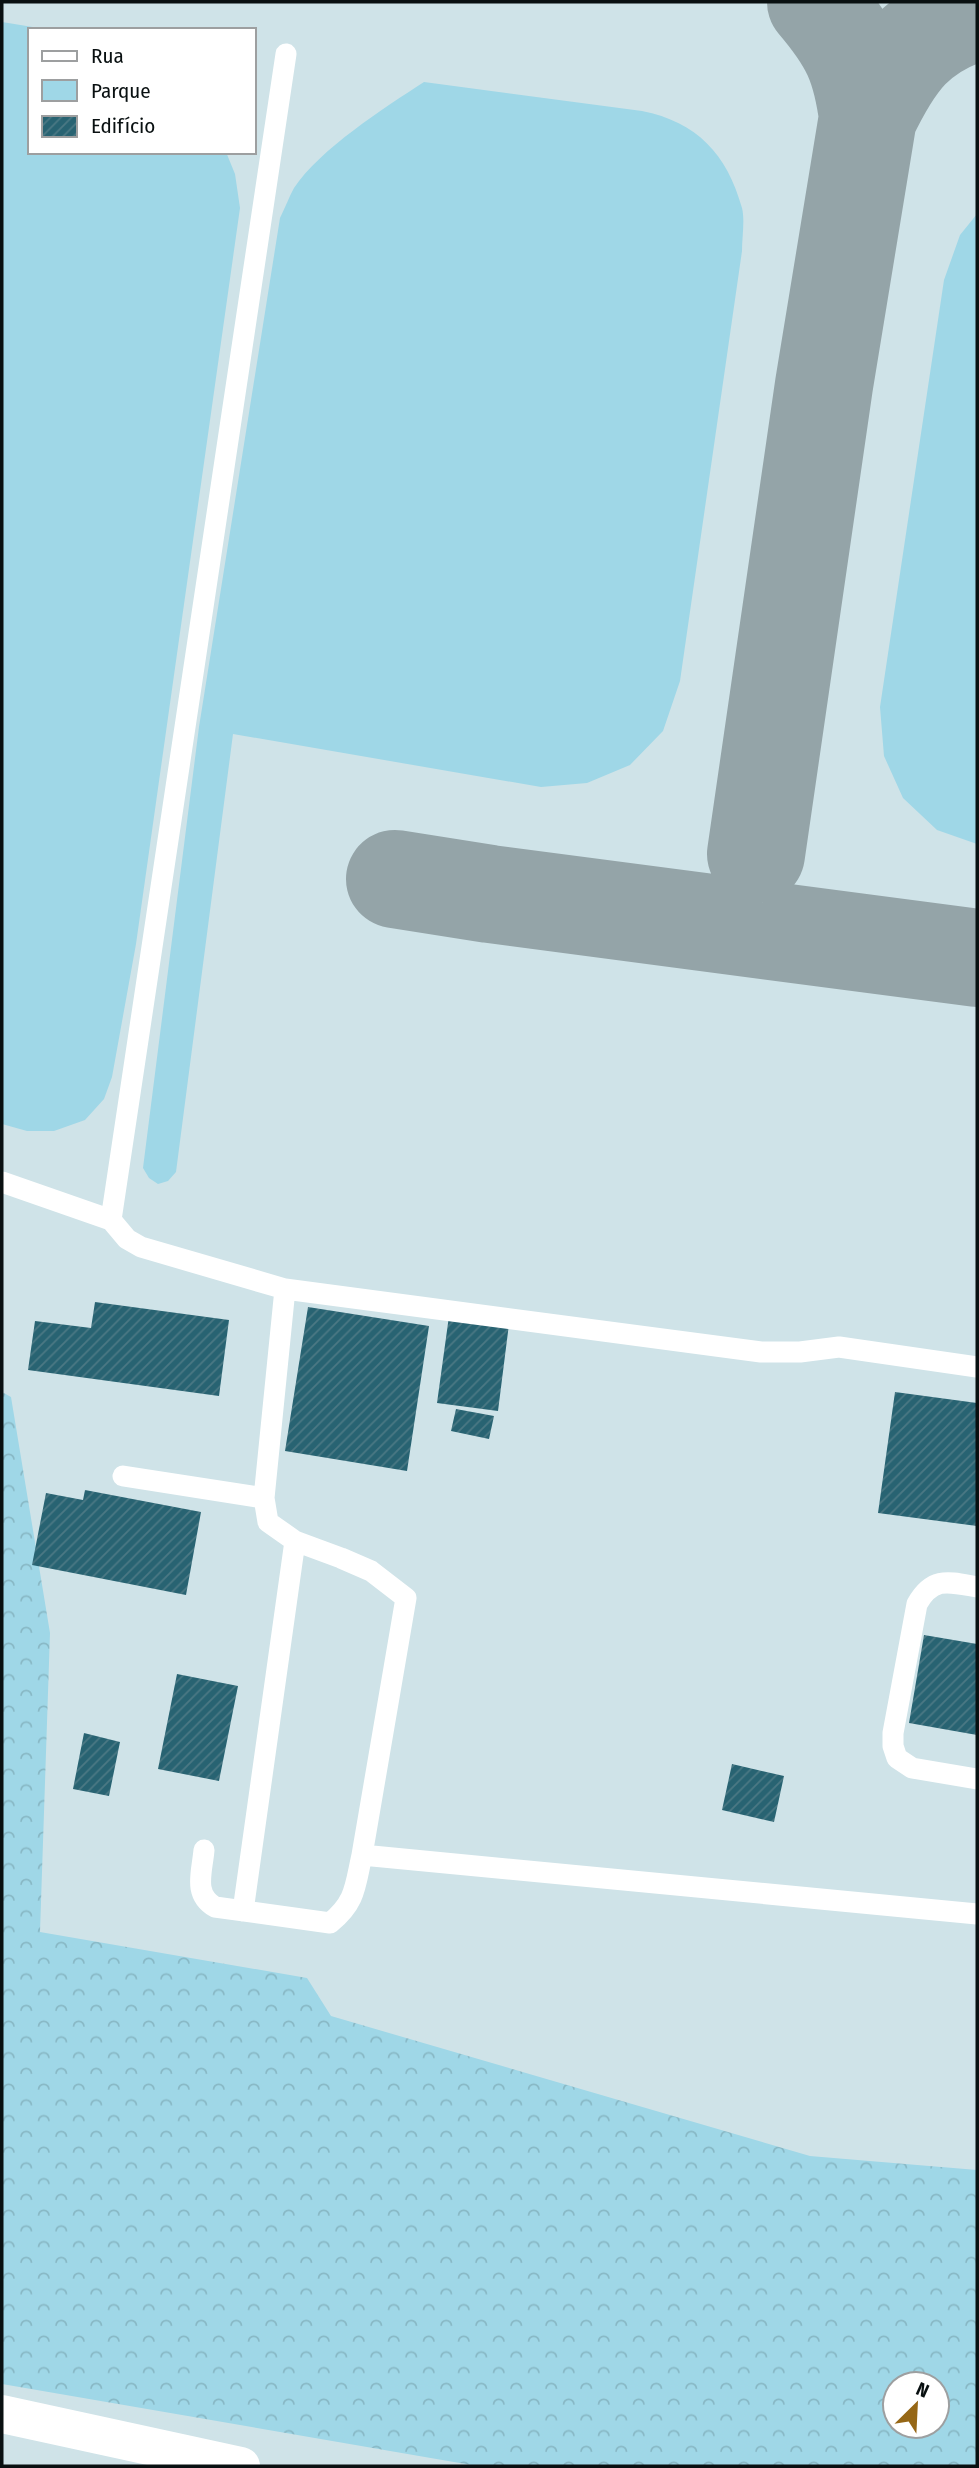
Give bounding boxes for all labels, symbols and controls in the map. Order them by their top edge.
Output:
legend [28,28,256,154]
text: Rua [91,43,124,69]
text: Parque [91,78,151,104]
text: Edifício [91,113,155,139]
north arrow [881,2370,951,2440]
text: N [913,2377,933,2403]

